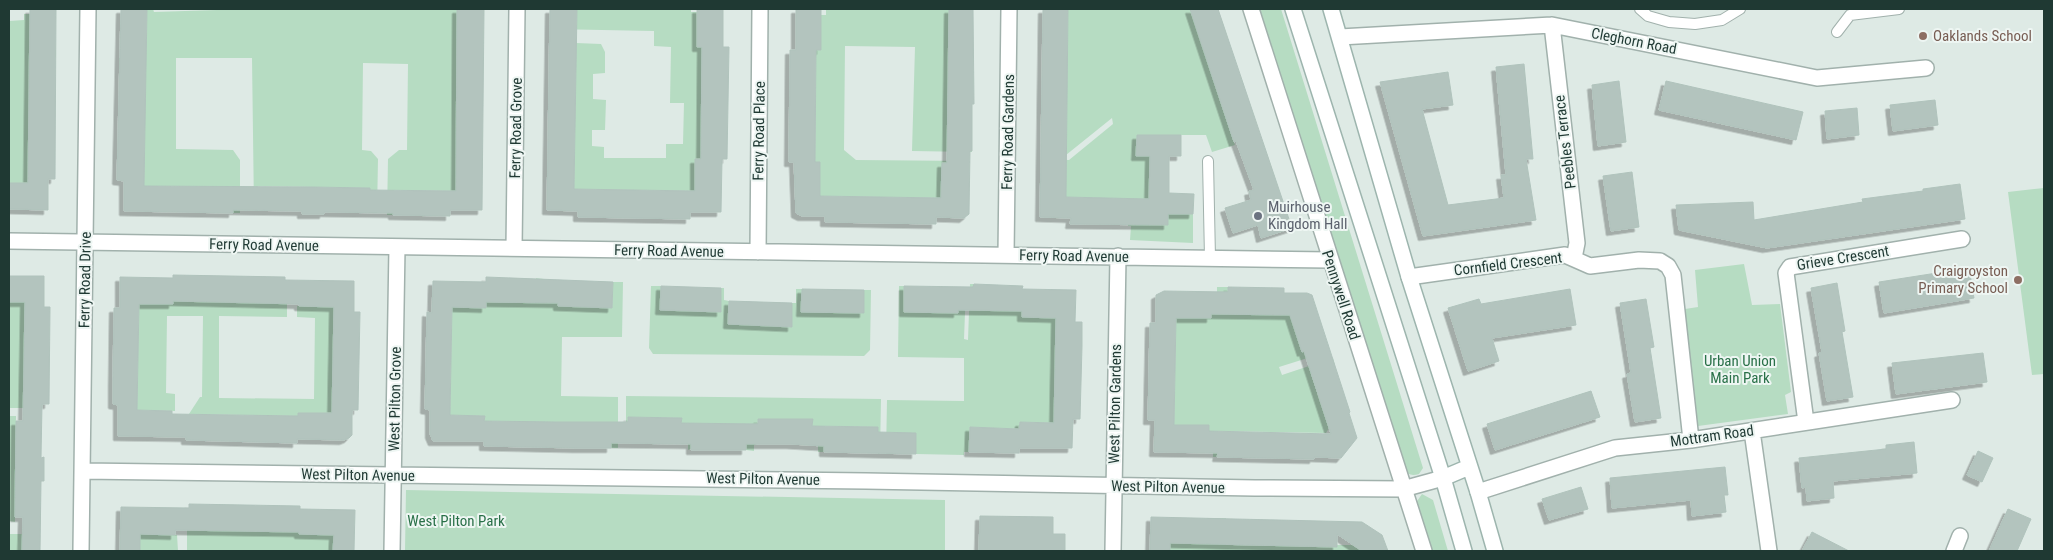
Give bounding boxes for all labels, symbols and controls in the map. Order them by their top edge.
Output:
street label: Cleghorn Road [1590,24,1678,58]
place label: Oaklands School [1933,27,2032,45]
marker: Oaklands School [1917,30,1929,42]
street label: Ferry Road Gardens [998,74,1018,190]
street label: Ferry Road Grove [506,78,526,178]
street label: Ferry Road Place [749,81,769,181]
street label: Peebles Terrace [1550,94,1580,190]
place label: Muirhouse Kingdom Hall [1268,198,1347,233]
marker: Muirhouse Kingdom Hall [1252,210,1264,222]
street label: Ferry Road Drive [75,232,95,328]
street label: Ferry Road Avenue [209,235,319,255]
street label: Ferry Road Avenue [614,241,724,261]
street label: Grieve Crescent [1796,242,1890,274]
street label: Ferry Road Avenue [1019,246,1129,266]
street label: Pennywell Road [1318,248,1364,342]
street label: Cornfield Crescent [1453,248,1563,280]
place label: Craigroyston Primary School [1918,262,2008,297]
marker: Craigroyston Primary School [2012,274,2024,286]
street label: West Pilton Gardens [1105,344,1125,464]
street label: West Pilton Grove [385,346,405,452]
park label: Urban Union Main Park [1704,352,1776,387]
street label: Mottram Road [1669,421,1755,451]
street label: West Pilton Avenue [301,465,415,485]
street label: West Pilton Avenue [706,469,820,489]
street label: West Pilton Avenue [1111,477,1225,497]
park label: West Pilton Park [407,512,505,530]

